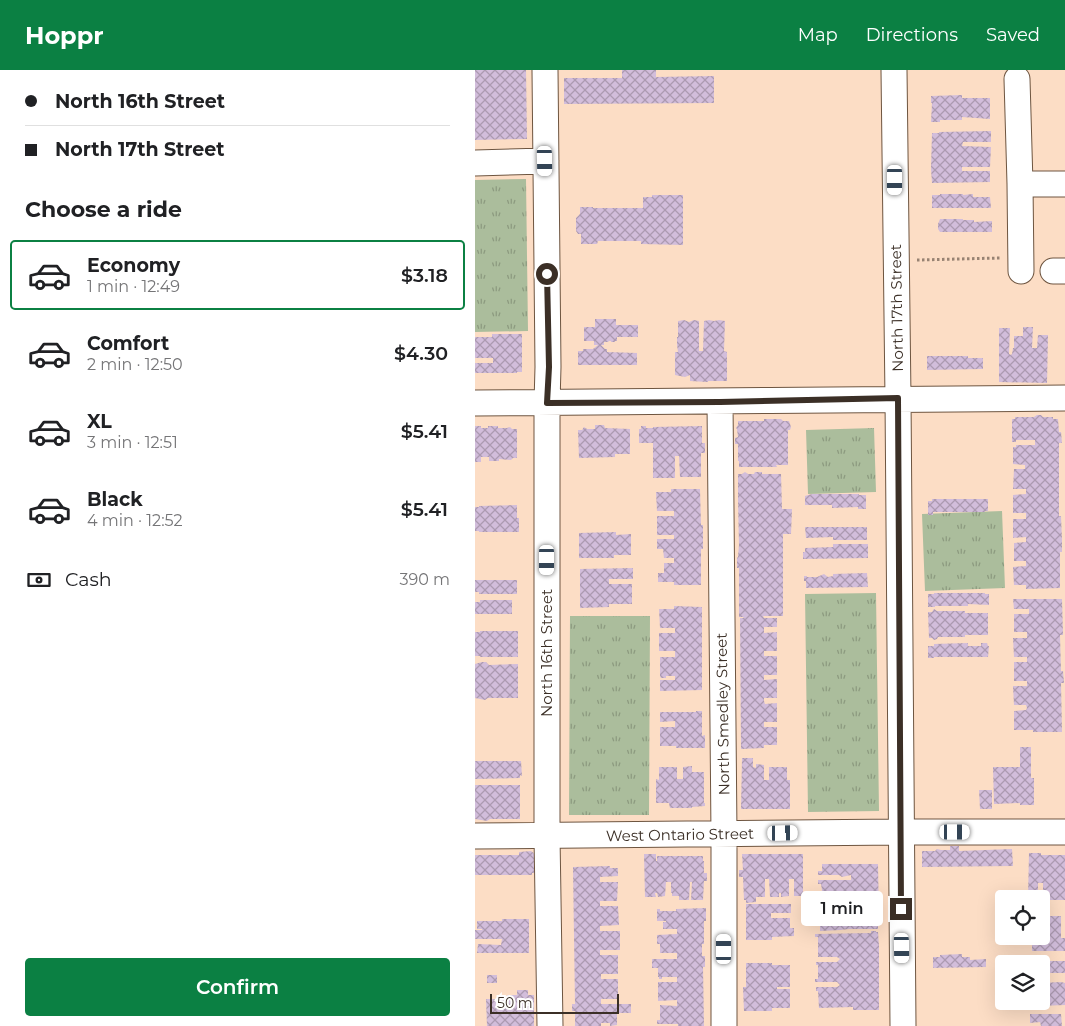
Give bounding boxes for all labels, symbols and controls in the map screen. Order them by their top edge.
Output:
text: Hoppr [25,21,104,50]
text: Map [798,24,838,46]
text: Directions [866,24,958,46]
text: Saved [986,24,1040,46]
text: North 16th Street [55,90,225,113]
text: North 17th Street [55,138,225,161]
car [537,146,552,176]
car [887,165,902,195]
text: Choose a ride [25,196,182,223]
street label: North 17th Street [886,244,907,372]
icon: car [27,253,72,298]
text: Economy [87,254,180,277]
route start [536,263,558,285]
text: $3.18 [401,264,448,287]
text: 1 min · 12:49 [87,277,180,296]
icon: car [27,331,72,376]
text: Comfort [87,332,169,355]
text: $4.30 [394,342,448,365]
text: 2 min · 12:50 [87,355,183,374]
icon: car [27,409,72,454]
text: XL [87,410,112,433]
text: $5.41 [401,420,448,443]
text: 3 min · 12:51 [87,433,178,452]
icon: car [27,487,72,532]
text: Black [87,488,143,511]
text: $5.41 [401,498,448,521]
text: 4 min · 12:52 [87,511,183,530]
car [539,545,554,575]
icon: cash [25,566,53,594]
text: Cash [65,568,112,591]
text: 390 m [399,570,450,589]
street label: North 16th Street [537,589,556,717]
street label: North Smedley Street [712,632,733,796]
street label: West Ontario Street [606,824,754,845]
car [767,825,798,841]
car [940,825,970,840]
map controls [995,890,1050,1010]
button: locate [995,890,1050,945]
callout: 1 min [801,892,883,926]
route end [890,898,912,920]
text: 1 min [821,899,863,918]
car [894,933,909,963]
car [716,934,731,964]
button: layers [995,955,1050,1010]
button: Confirm [25,958,450,1016]
scale bar [490,991,619,1014]
text: 50 m [497,994,533,1012]

